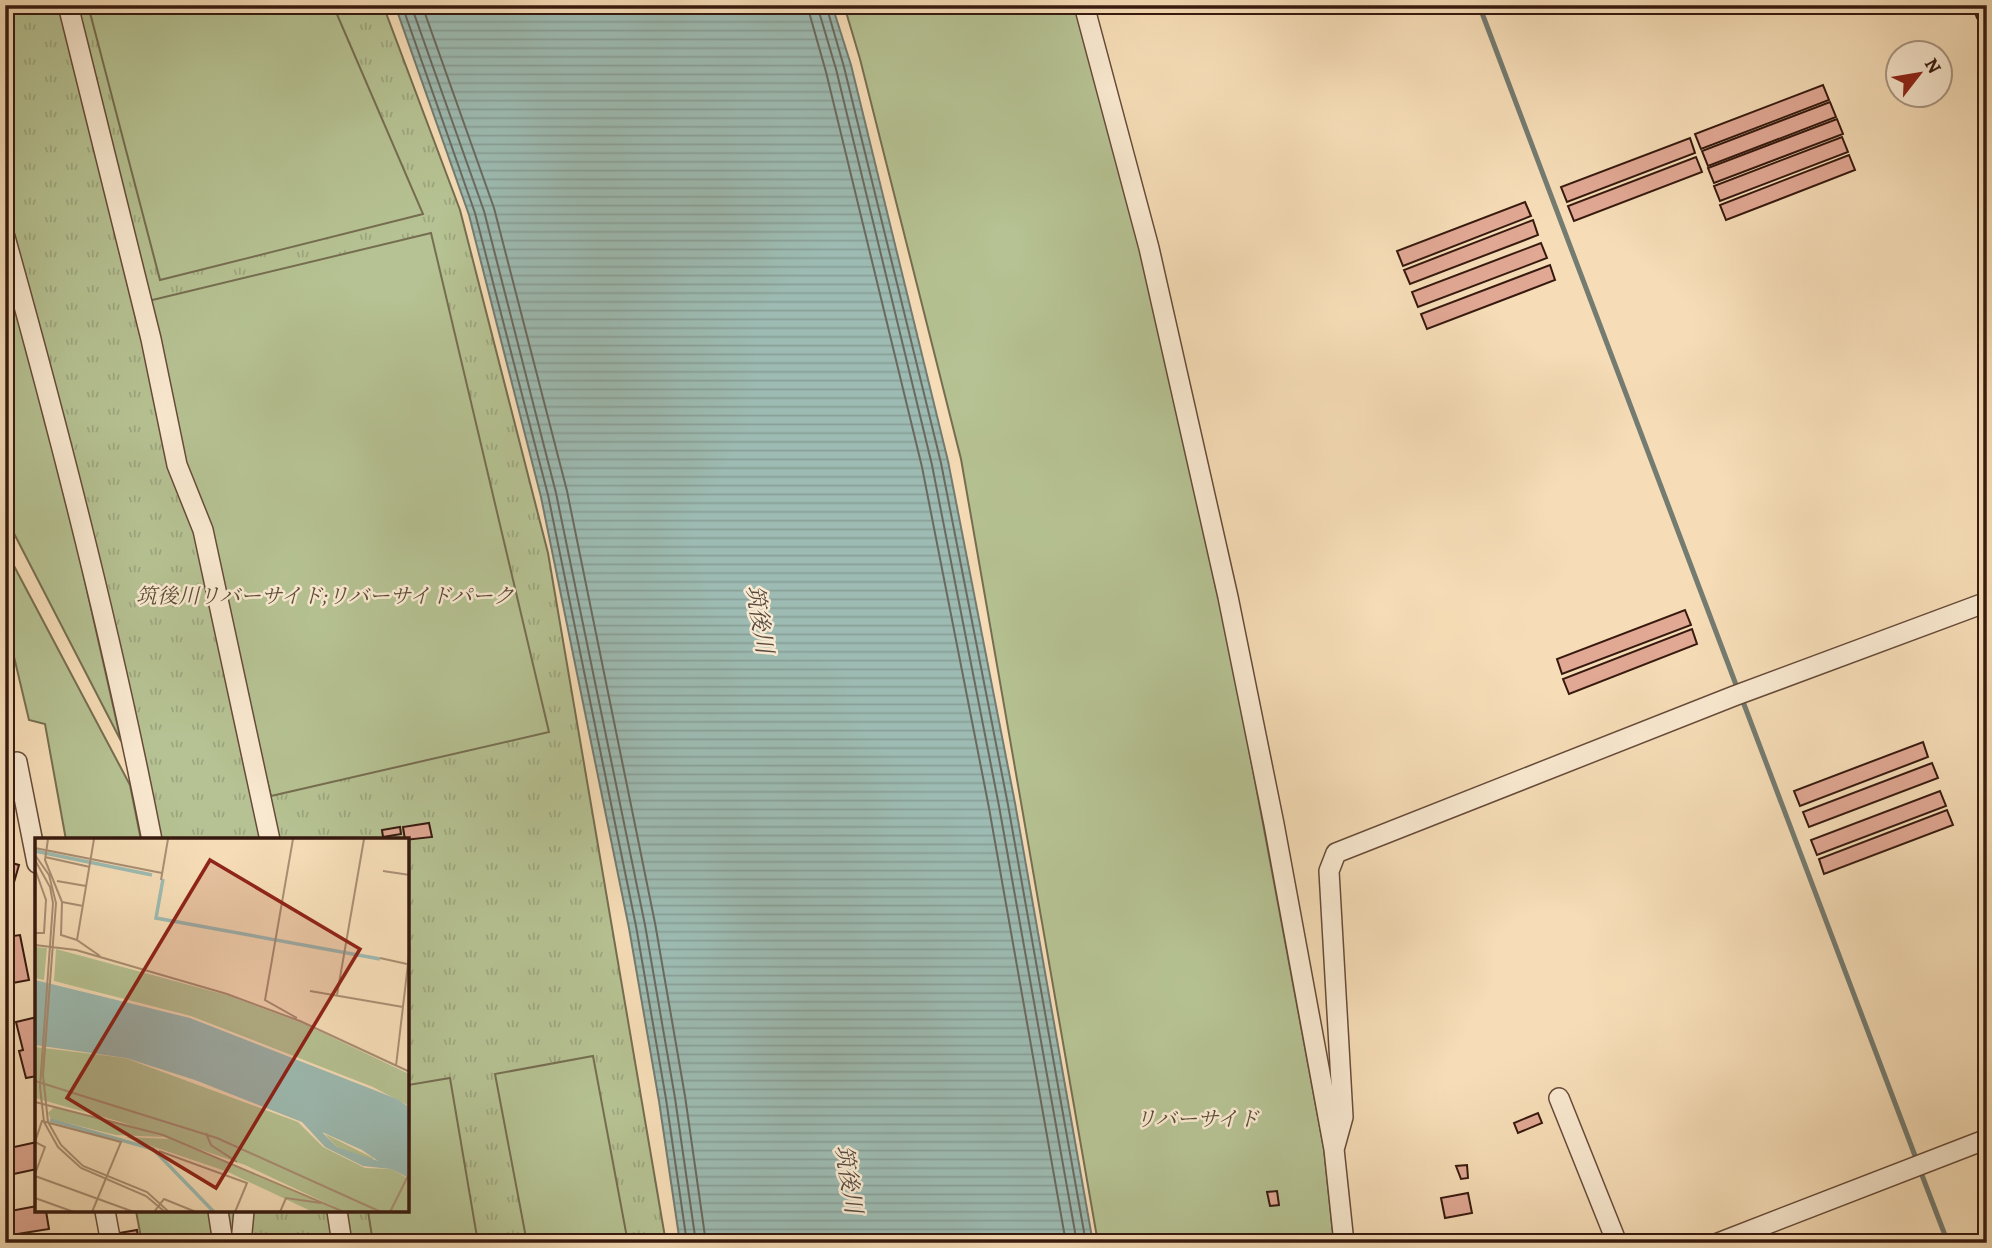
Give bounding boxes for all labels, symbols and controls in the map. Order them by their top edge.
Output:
north arrow [1884,38,1954,108]
text: N [1918,53,1948,79]
park label: 筑後川リバーサイド;リバーサイドパーク [136,582,514,610]
water label: 筑後川 [739,583,781,659]
inset map [35,838,410,1213]
park label: リバーサイド [1135,1105,1260,1133]
water label: 筑後川 [828,1143,870,1219]

